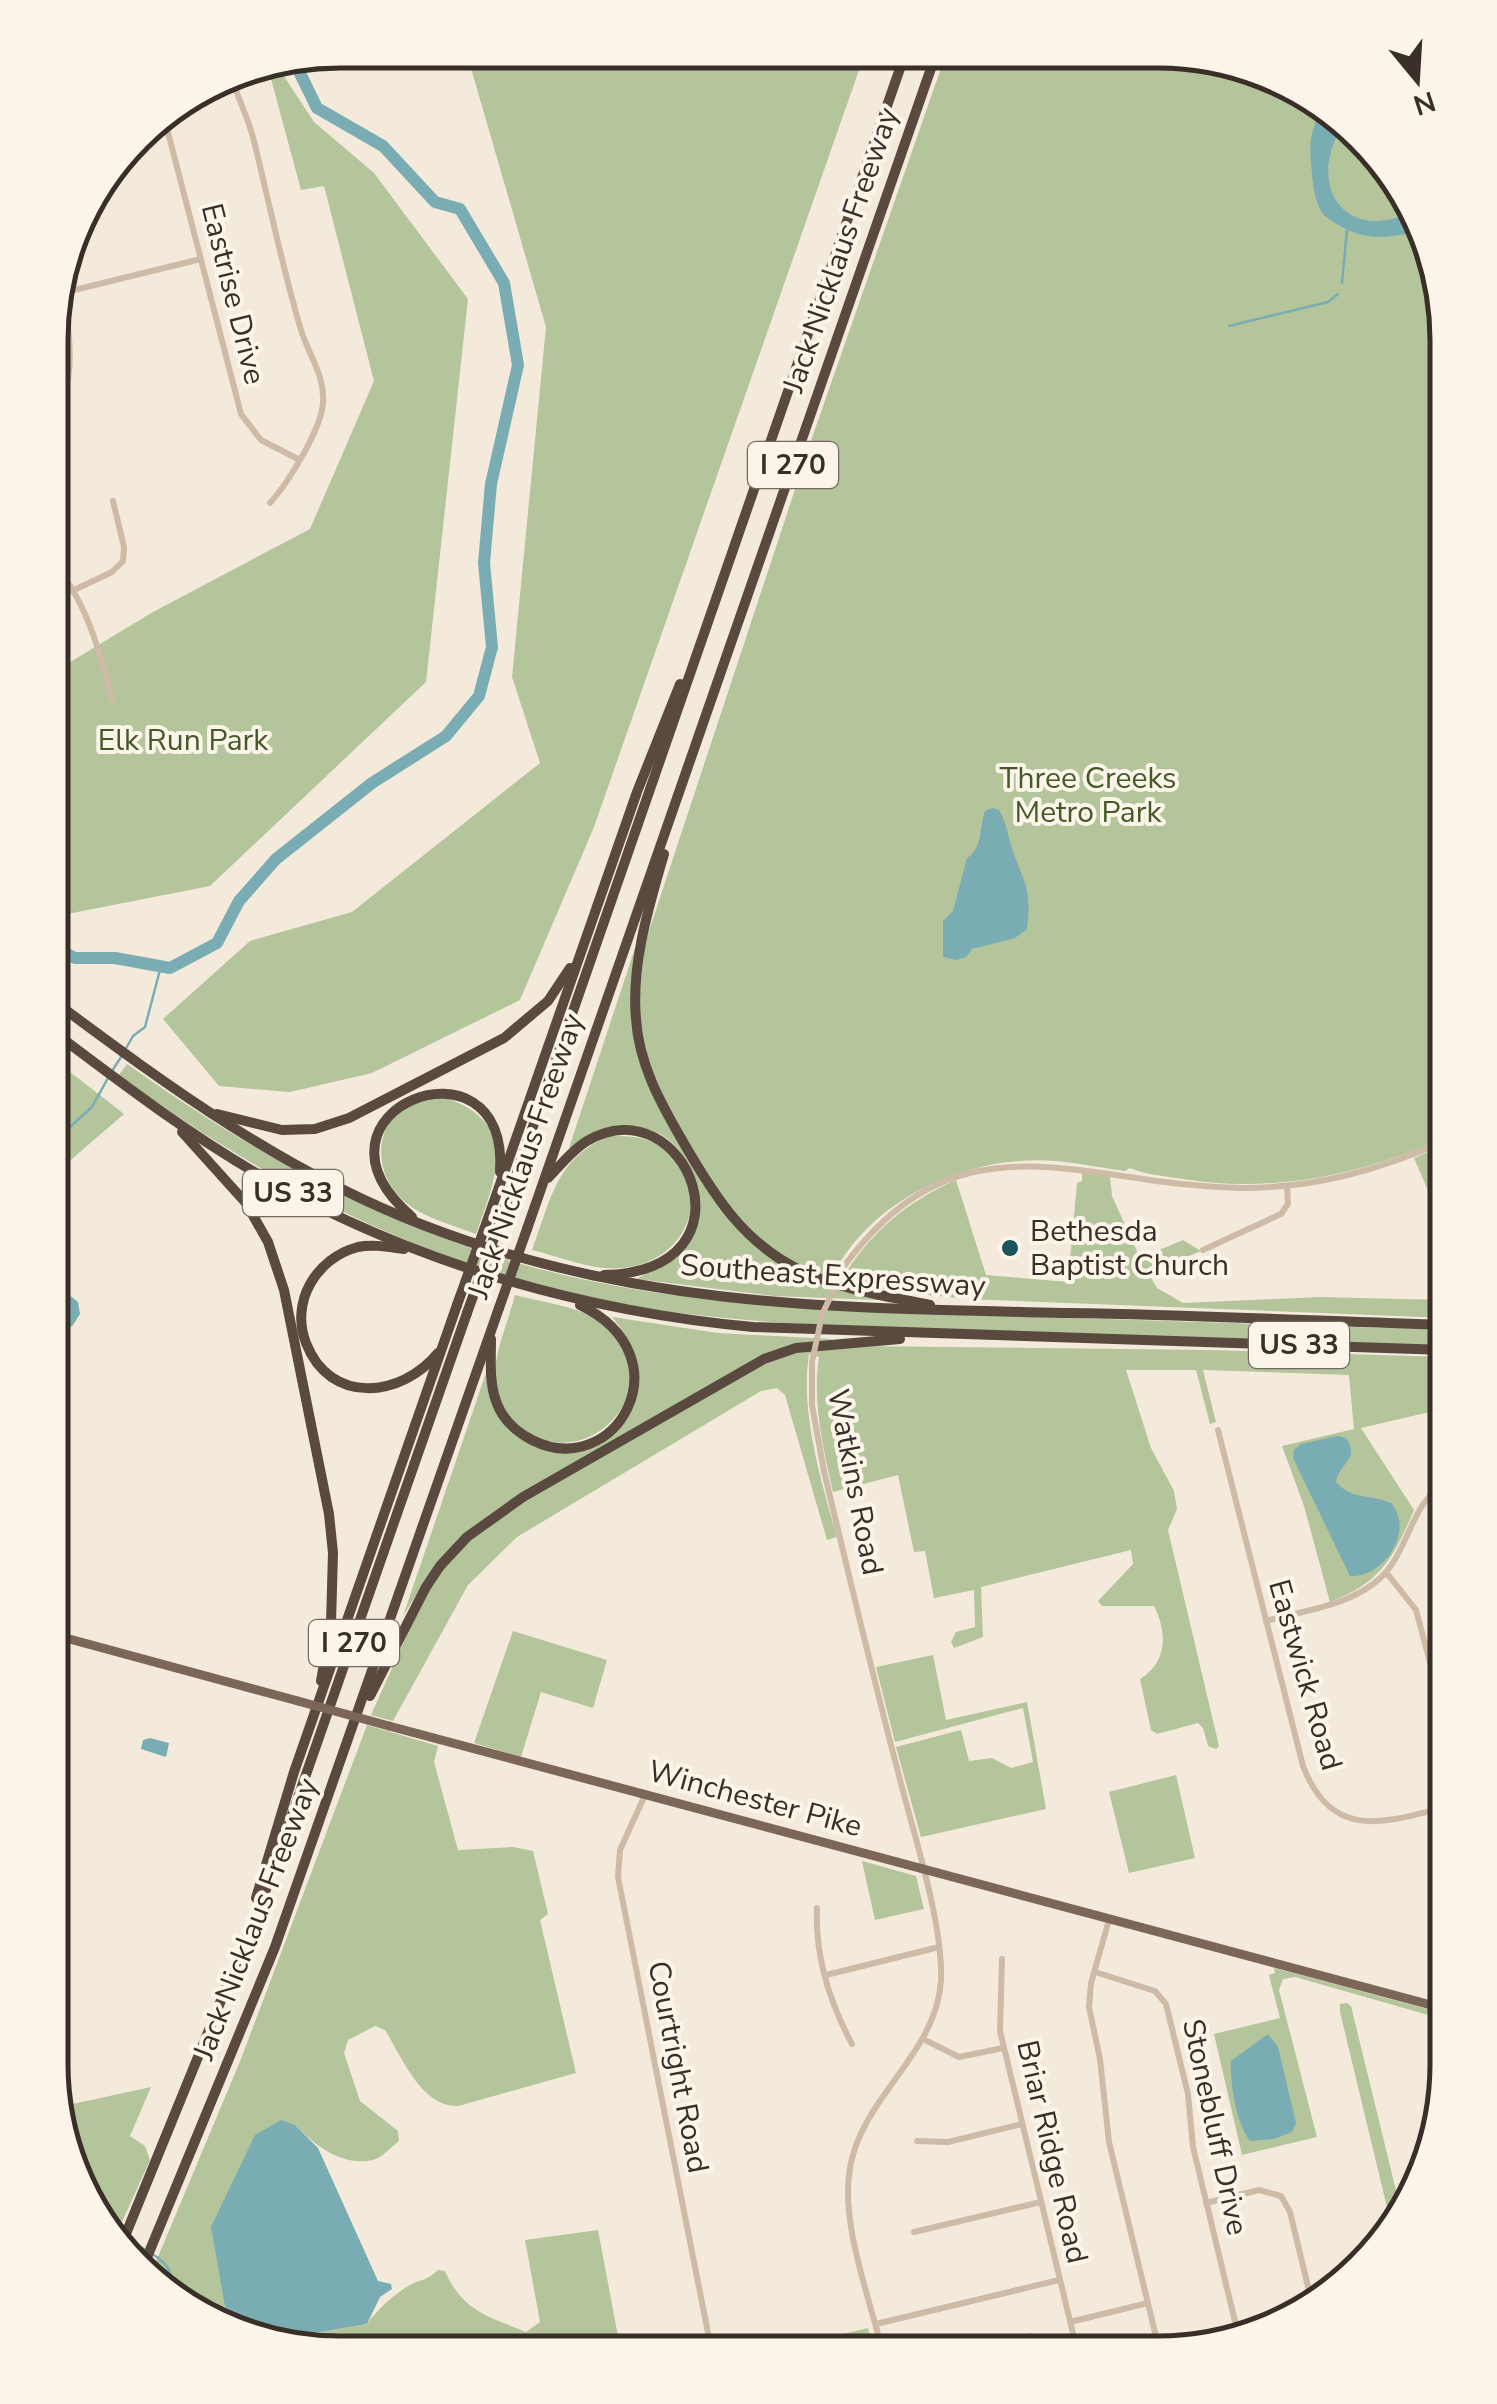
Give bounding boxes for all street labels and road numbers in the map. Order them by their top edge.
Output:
street label: Jack Nicklaus Freeway [773,102,909,399]
street label: Eastrise Drive [191,199,275,389]
road number: I 270 [748,442,838,488]
street label: Jack Nicklaus Freeway [458,1008,594,1305]
road number: US 33 [243,1170,343,1216]
street label: Southeast Expressway [679,1245,988,1307]
road number: US 33 [1249,1322,1349,1368]
street label: Watkins Road [817,1385,893,1579]
street label: Eastwick Road [1258,1575,1352,1775]
road number: I 270 [309,1620,399,1666]
street label: Winchester Pike [644,1751,866,1847]
street label: Jack Nicklaus Freeway [183,1772,329,2067]
street label: Courtright Road [637,1958,719,2176]
street label: Stonebluff Drive [1172,2015,1258,2239]
street label: Briar Ridge Road [1006,2036,1098,2268]

